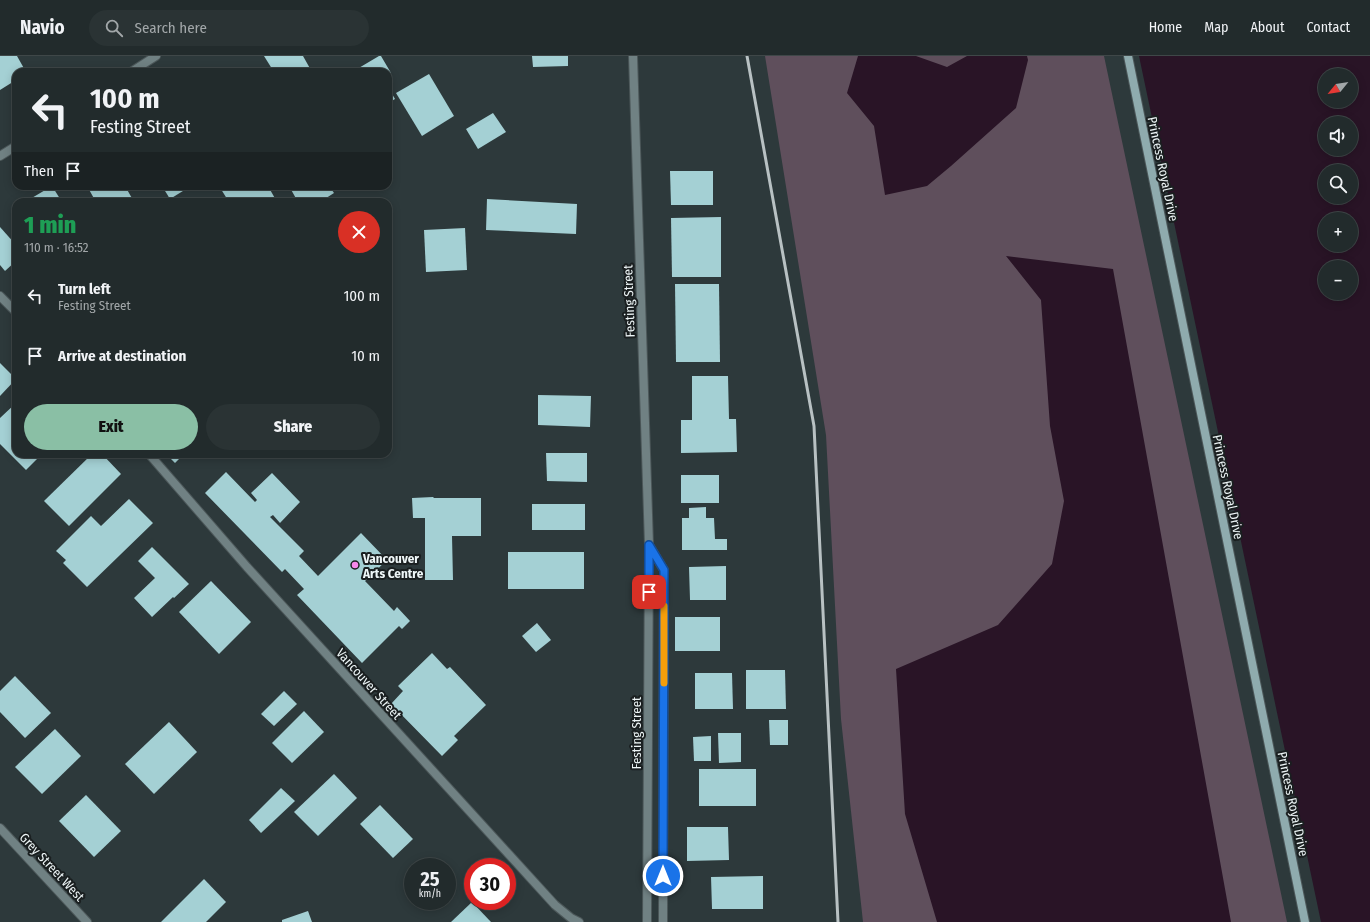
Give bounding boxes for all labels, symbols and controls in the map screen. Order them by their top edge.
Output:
search box [89,10,369,46]
text: Navio [20,16,65,39]
icon: search [103,17,125,39]
text: Search here [135,19,207,37]
text: Home [1149,19,1182,36]
text: Map [1204,19,1228,36]
text: About [1250,19,1285,36]
text: Contact [1307,19,1350,36]
north arrow [1318,68,1358,108]
map controls [1318,68,1358,300]
text: 100 m [90,82,160,115]
icon: left [24,84,76,136]
street label: Princess Royal Drive [1145,115,1181,223]
text: Festing Street [90,116,191,138]
button: sound [1318,116,1358,156]
icon: arrive [62,160,84,182]
text: Then [24,162,54,180]
button: search [1318,164,1358,204]
text: 1 min [24,211,76,239]
button: close [338,211,380,253]
button: + [1318,212,1358,252]
text: 110 m · 16:52 [24,240,89,255]
button: − [1318,260,1358,300]
street label: Festing Street [620,264,638,338]
text: Turn left [58,280,111,298]
icon: left [24,285,46,307]
text: 100 m [343,287,380,305]
text: Festing Street [58,298,131,313]
icon: arrive [24,345,46,367]
text: Arrive at destination [58,347,186,365]
text: 10 m [351,347,380,365]
button: Exit [24,404,198,450]
button: Share [206,404,380,450]
street label: Princess Royal Drive [1210,433,1246,541]
place label: Vancouver Arts Centre [362,551,424,581]
marker: Vancouver Arts Centre [350,560,360,570]
pin [632,575,666,609]
icon: arrive [638,581,660,603]
street label: Vancouver Street [333,646,405,723]
street label: Festing Street [629,696,644,769]
street label: Princess Royal Drive [1275,750,1311,858]
street label: Grey Street West [17,830,88,905]
position arrow [642,855,684,897]
speed limit sign: 30 [464,858,516,910]
text: 25 [420,867,440,891]
text: km/h [419,888,441,900]

